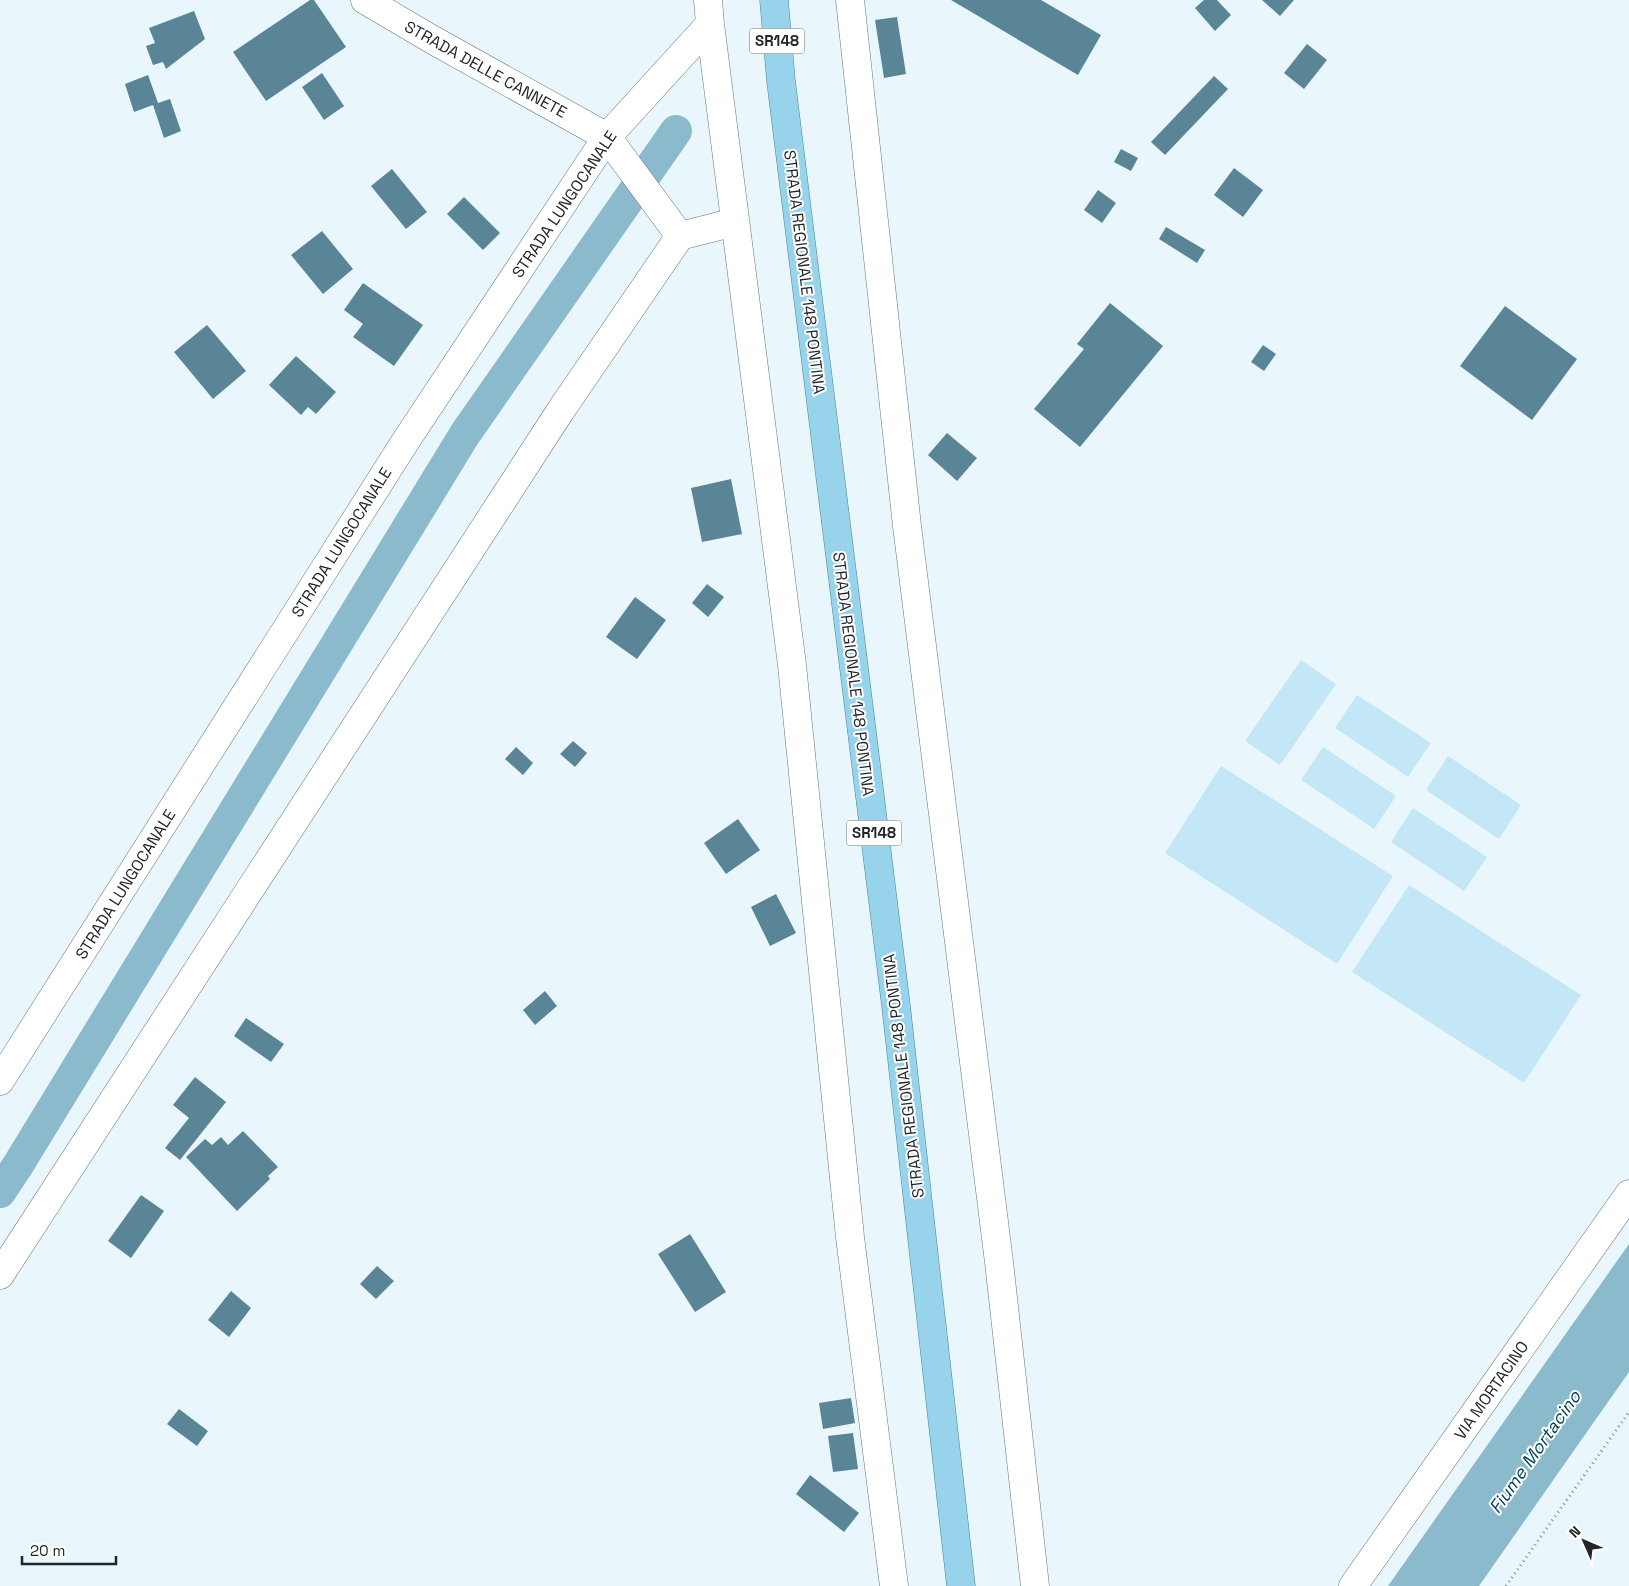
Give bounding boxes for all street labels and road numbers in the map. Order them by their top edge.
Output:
street label: STRADA DELLE CANNETE [401,16,571,123]
road number: SR148 [750,28,804,54]
street label: STRADA LUNGOCANALE [507,127,622,282]
street label: STRADA REGIONALE 148 PONTINA [779,149,830,395]
street label: STRADA LUNGOCANALE [287,463,396,621]
street label: STRADA REGIONALE 148 PONTINA [828,551,879,797]
street label: STRADA LUNGOCANALE [71,805,180,963]
road number: SR148 [846,820,902,846]
street label: STRADA REGIONALE 148 PONTINA [878,953,929,1199]
street label: VIA MORTACINO [1450,1337,1533,1444]

